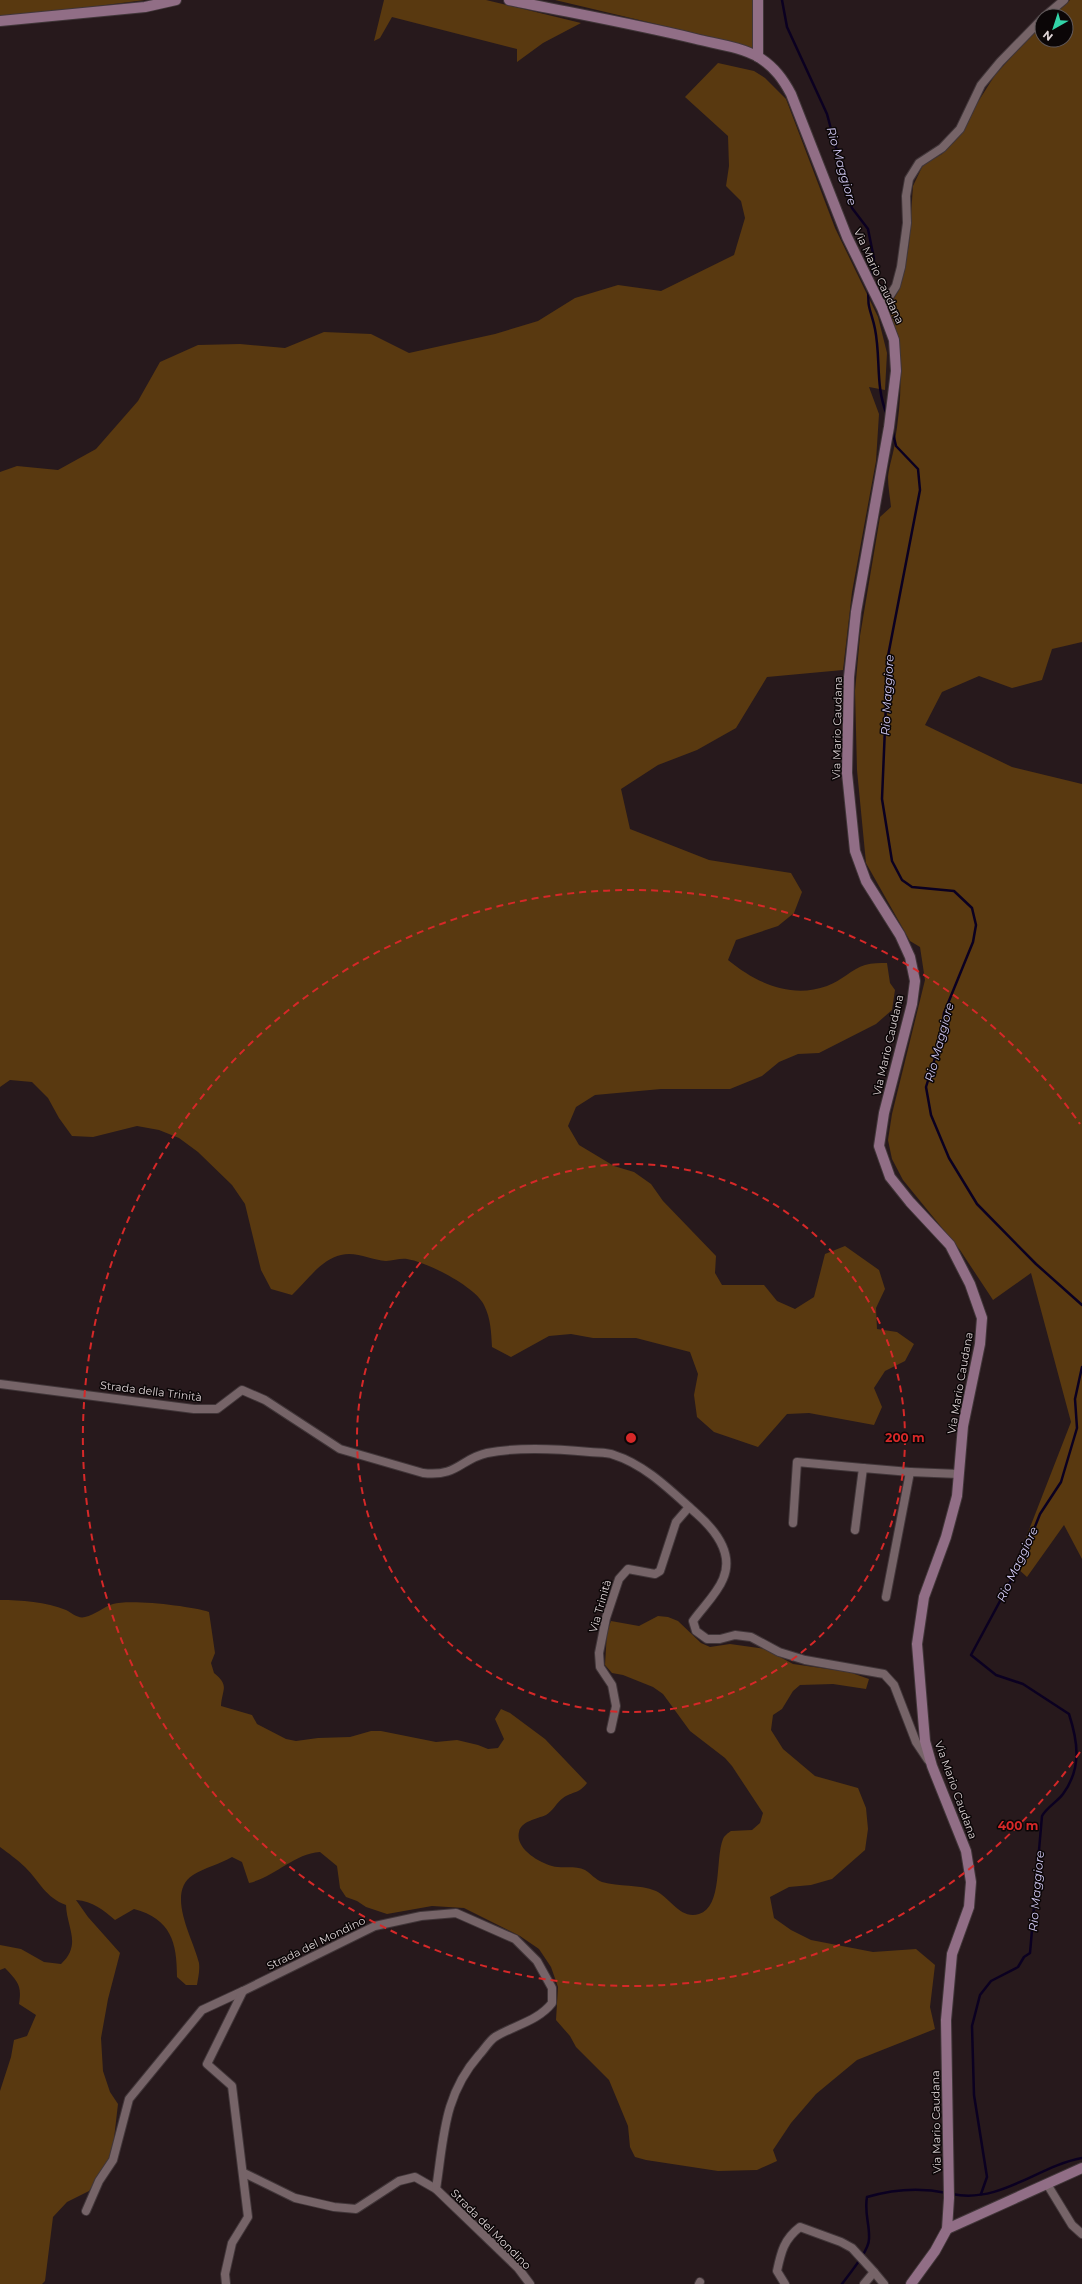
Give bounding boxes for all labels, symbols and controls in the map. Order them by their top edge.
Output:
north arrow [1034,8,1074,48]
text: N [1040,28,1056,44]
water label: Rio Maggiore [824,125,860,207]
street label: Via Mario Caudana [851,226,907,326]
water label: Rio Maggiore [877,654,897,736]
street label: Via Mario Caudana [829,676,845,780]
street label: Via Mario Caudana [870,993,906,1097]
water label: Rio Maggiore [921,1001,957,1083]
street label: Via Mario Caudana [944,1331,976,1435]
street label: Strada della Trinità [99,1378,203,1404]
text: 200 m [885,1430,925,1445]
centre of rings [624,1431,638,1445]
water label: Rio Maggiore [993,1524,1041,1604]
street label: Via Trinità [586,1578,614,1634]
street label: Via Mario Caudana [932,1739,980,1841]
text: 400 m [998,1818,1038,1833]
water label: Rio Maggiore [1025,1850,1047,1932]
street label: Strada del Mondino [264,1913,368,1973]
street label: Via Mario Caudana [928,2070,944,2174]
street label: Strada del Mondino [448,2186,534,2272]

